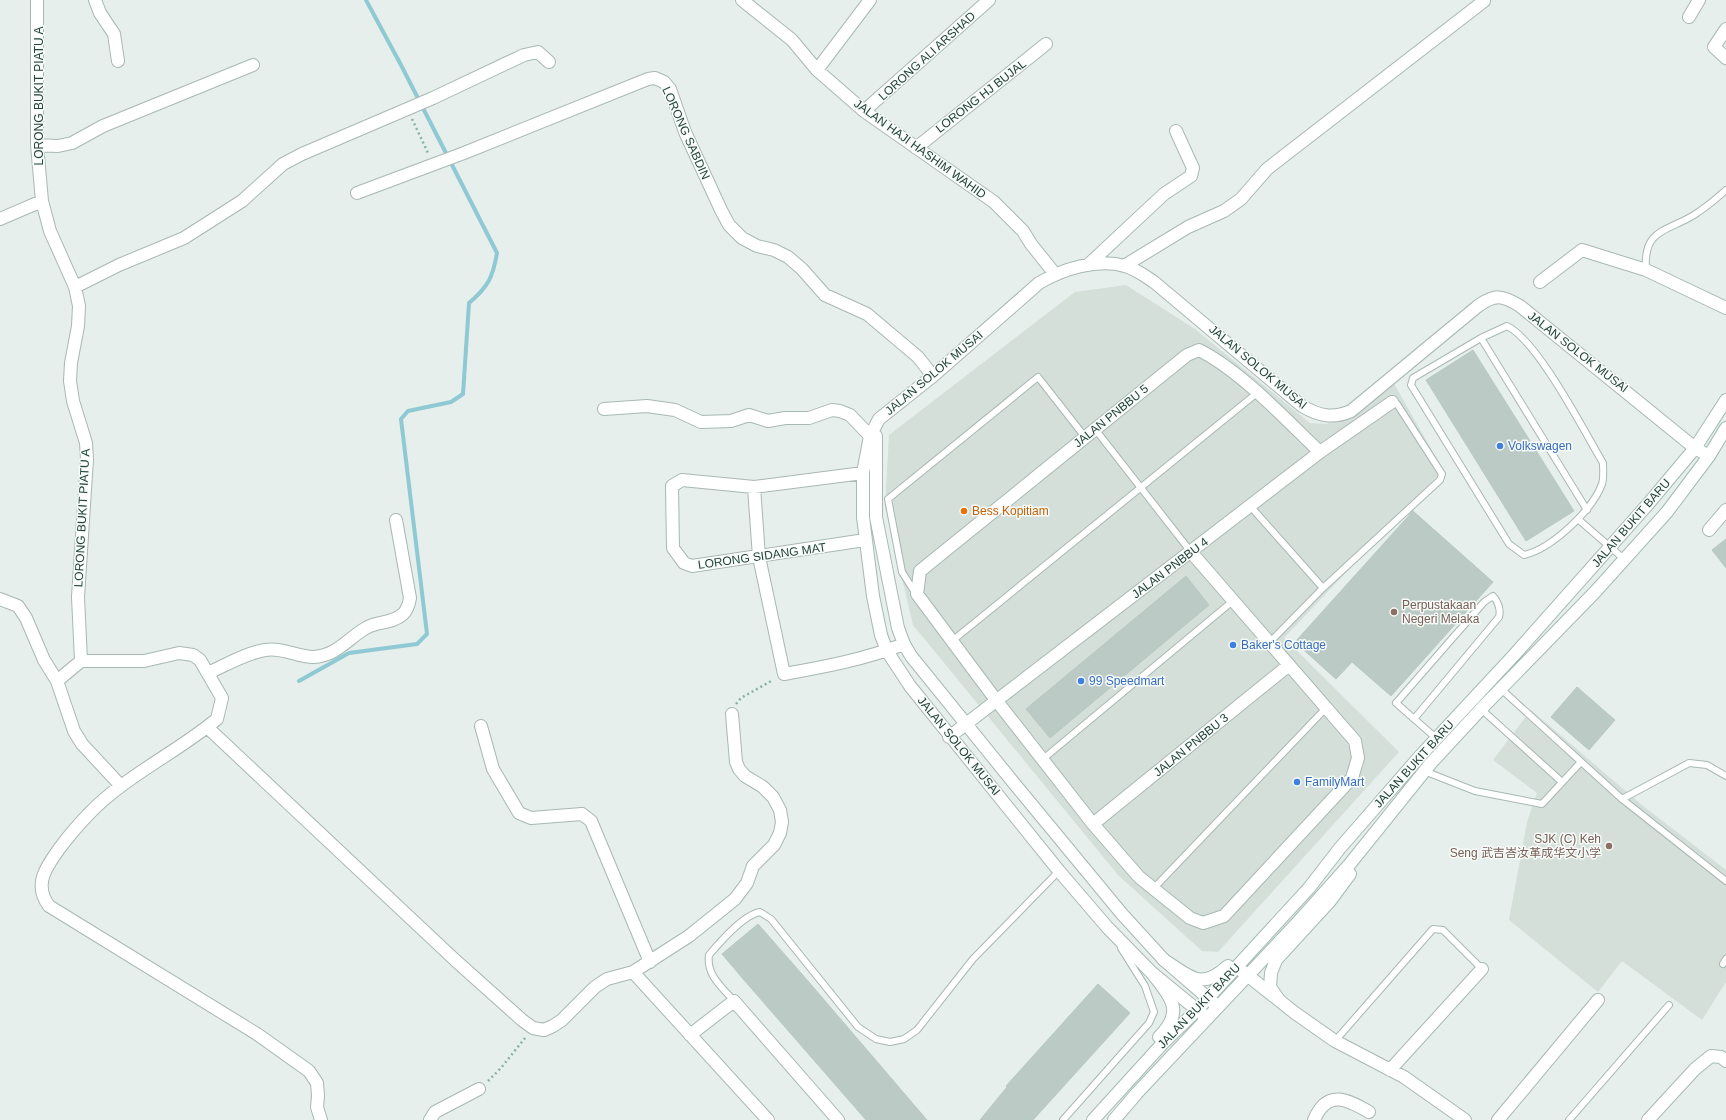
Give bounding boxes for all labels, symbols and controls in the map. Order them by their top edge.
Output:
street label: LORONG ALI ARSHAD [876,9,979,103]
street label: LORONG BUKIT PIATU A [32,27,46,165]
street label: LORONG HJ BUJAL [933,56,1029,136]
street label: LORONG SABDIN [659,84,713,182]
street label: JALAN HAJI HASHIM WAHID [851,96,989,202]
street label: JALAN SOLOK MUSAI [1525,309,1631,395]
street label: JALAN SOLOK MUSAI [1206,322,1310,412]
street label: JALAN SOLOK MUSAI [882,328,986,418]
street label: JALAN PNBBU 5 [1071,381,1151,450]
place label: Volkswagen [1508,439,1572,453]
marker: Volkswagen [1495,441,1505,451]
street label: LORONG BUKIT PIATU A [71,448,93,588]
street label: JALAN BUKIT BARU [1589,476,1673,570]
place label: Bess Kopitiam [972,504,1049,518]
marker: Bess Kopitiam [959,506,969,516]
street label: JALAN PNBBU 4 [1129,535,1211,601]
street label: LORONG SIDANG MAT [697,540,828,572]
place label: Perpustakaan Negeri Melaka [1402,598,1480,626]
marker: Perpustakaan Negeri Melaka [1389,607,1399,617]
place label: Baker's Cottage [1241,638,1326,652]
marker: Baker's Cottage [1228,640,1238,650]
place label: 99 Speedmart [1089,674,1165,688]
marker: 99 Speedmart [1076,676,1086,686]
street label: JALAN SOLOK MUSAI [915,694,1003,798]
street label: JALAN PNBBU 3 [1151,710,1231,779]
street label: JALAN BUKIT BARU [1371,718,1457,810]
place label: FamilyMart [1305,775,1365,789]
marker: FamilyMart [1292,777,1302,787]
place label: SJK (C) Keh Seng 武吉峇汝革成华文小学 [1450,832,1601,860]
marker: SJK (C) Keh Seng 武吉峇汝革成华文小学 [1604,841,1614,851]
street label: JALAN BUKIT BARU [1155,961,1243,1051]

